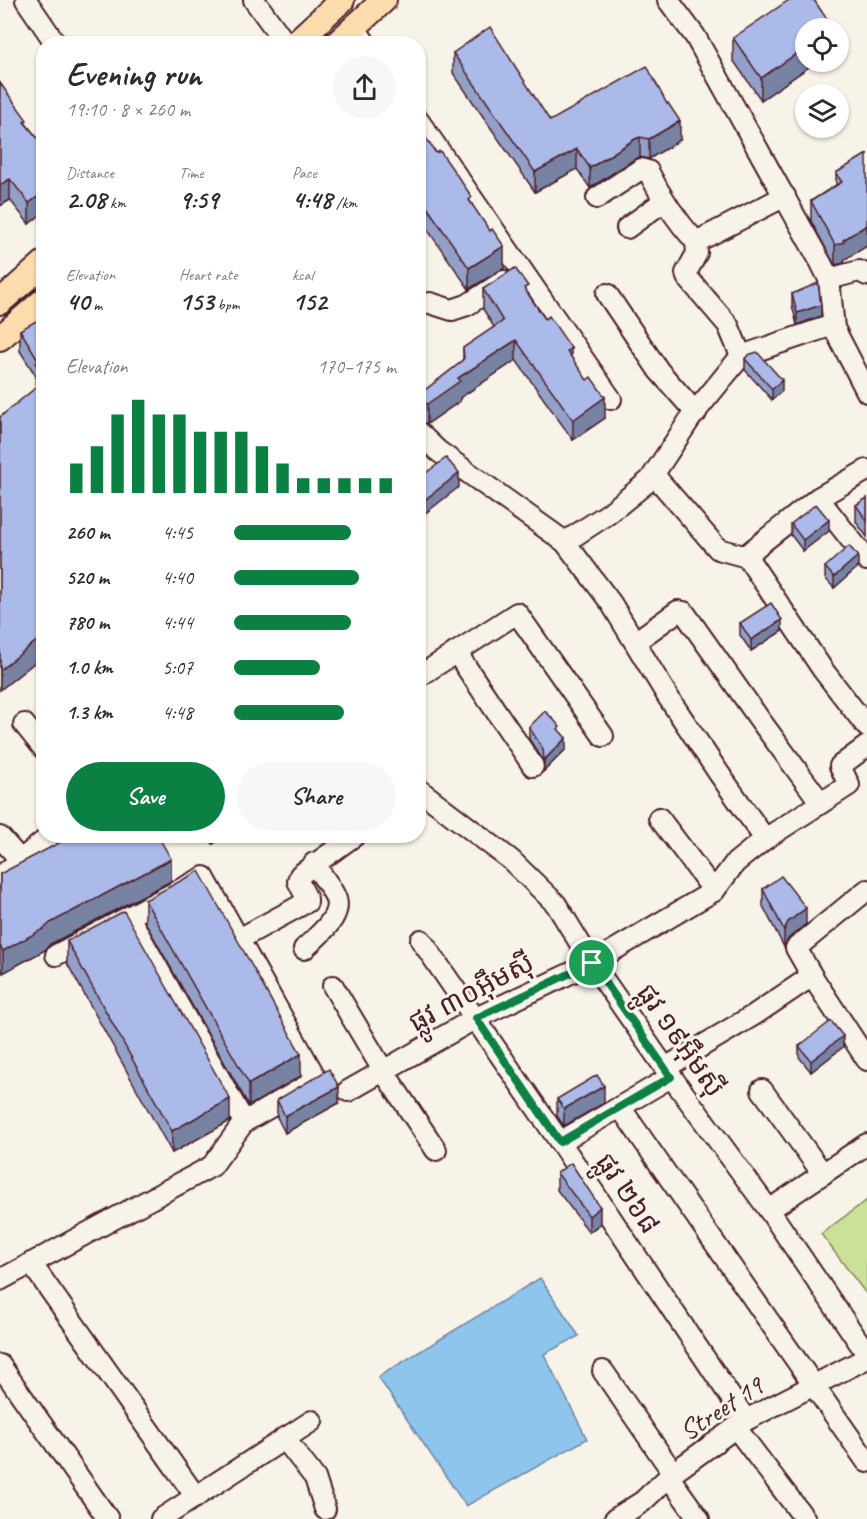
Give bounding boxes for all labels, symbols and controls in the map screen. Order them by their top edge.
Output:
map controls [795,18,849,138]
button: locate [795,18,849,72]
text: Evening run [66,53,201,95]
button: share [333,56,396,119]
button: layers [795,84,849,138]
text: 19:10 · 8 × 260 m [66,97,190,122]
text: Distance [66,163,114,183]
text: Time [179,163,203,183]
text: Pace [292,163,317,183]
text: 2.08 [66,183,106,216]
text: 9:59 [179,183,218,216]
text: 4:48 [292,183,332,216]
text: km [106,193,126,213]
text: /km [332,193,357,213]
text: Elevation [66,265,115,285]
text: Heart rate [179,265,237,285]
text: kcal [292,265,313,285]
text: 40 [66,285,89,318]
text: 153 [179,285,214,318]
text: 152 [292,285,327,318]
text: m [89,295,102,315]
text: bpm [214,295,240,315]
text: Elevation [66,354,128,379]
text: 170–175 m [317,354,396,379]
text: 260 m [66,520,110,545]
text: 4:45 [162,520,193,545]
text: 520 m [66,565,109,590]
text: 4:40 [162,565,193,590]
text: 780 m [66,610,109,635]
text: 4:44 [162,610,193,635]
text: 1.0 km [66,655,113,680]
text: 5:07 [162,655,193,680]
text: 1.3 km [66,700,113,725]
text: 4:48 [162,700,193,725]
button: Save [66,762,225,831]
button: Share [237,762,396,831]
pin [566,937,617,988]
street label: ផ្លូវ ៣០អ៊ឹមស៊ី [402,944,543,1046]
icon: arrive [575,946,608,979]
street label: ផ្លូវ ១៩អ៊ឹមស៊ី [623,976,733,1108]
street label: ផ្លូវ ២៦៨ [582,1146,668,1244]
street label: Street 19 [672,1367,772,1448]

